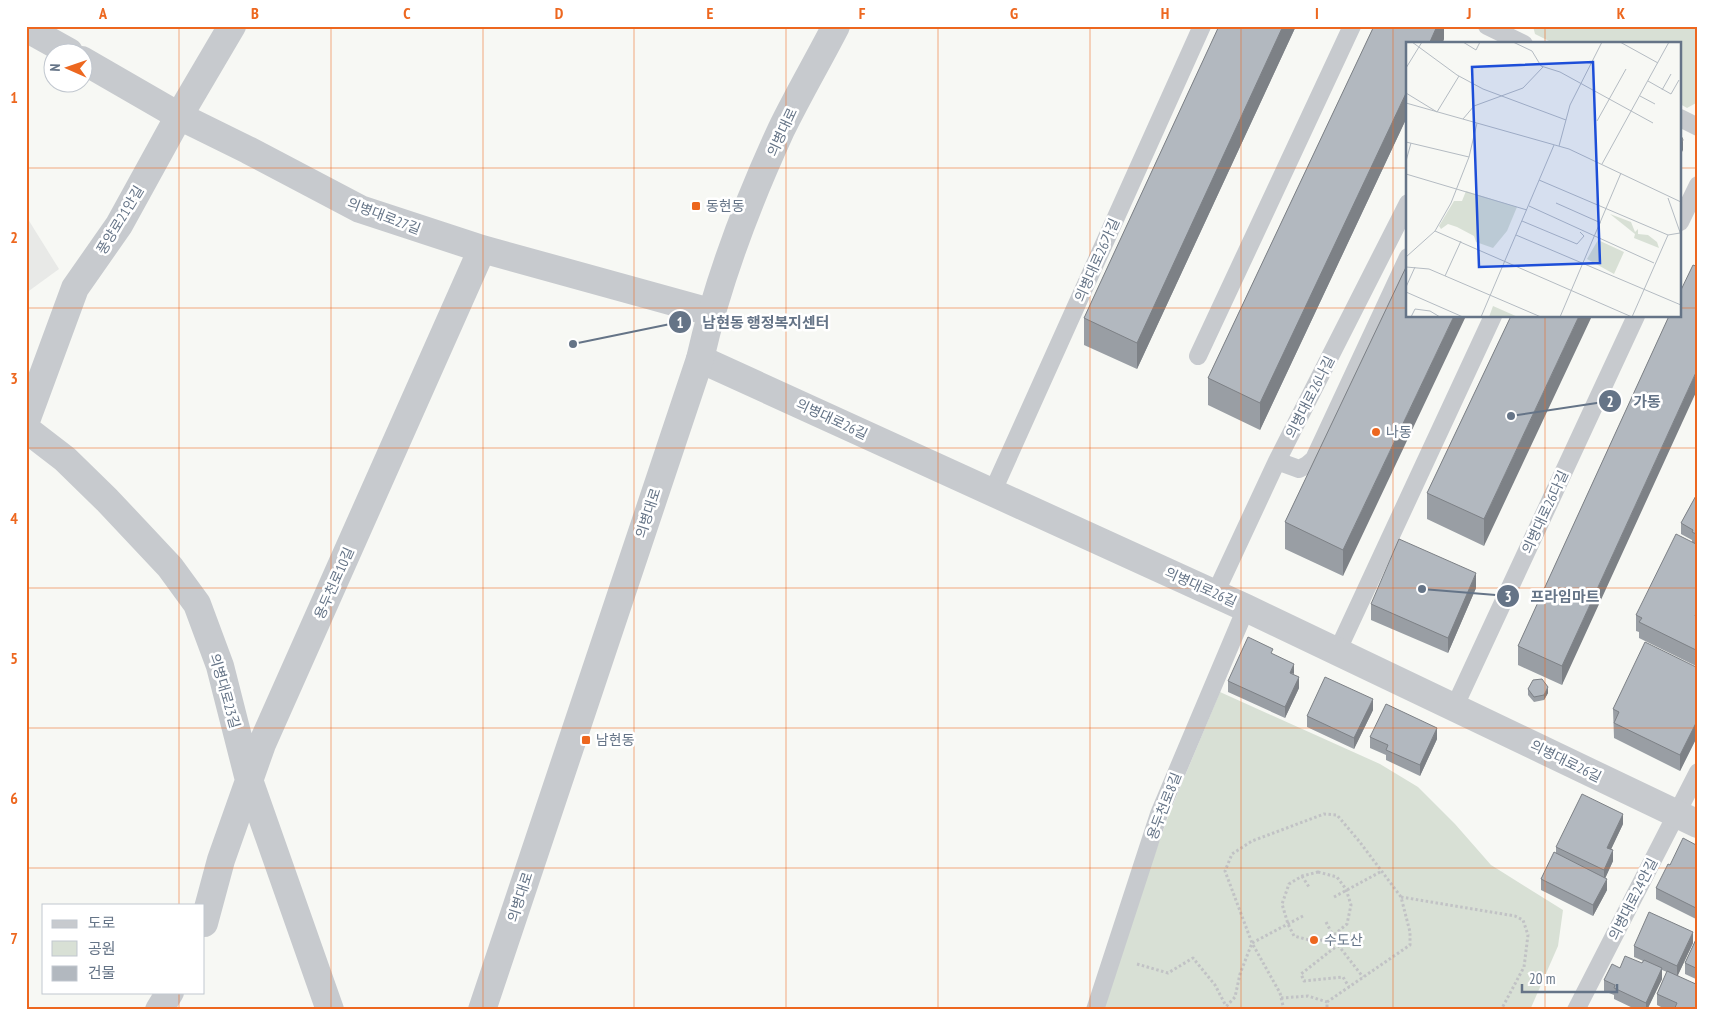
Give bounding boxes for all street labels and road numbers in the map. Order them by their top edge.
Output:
street label: 의병대로 [763,105,801,159]
street label: 풍양로21안길 [92,182,148,258]
street label: 의병대로27길 [345,194,423,238]
street label: 의병대로26가길 [1070,215,1124,305]
street label: 의병대로26나길 [1282,353,1338,441]
street label: 의병대로26길 [793,395,871,443]
street label: 의병대로26다길 [1518,467,1572,557]
street label: 의병대로 [631,486,665,540]
street label: 용두천로10길 [310,544,358,622]
street label: 의병대로26길 [1162,563,1240,611]
street label: 의병대로23길 [206,652,244,730]
street label: 의병대로26길 [1527,736,1605,786]
street label: 용두천로8길 [1143,770,1185,842]
street label: 의병대로24안길 [1605,855,1661,943]
street label: 의병대로 [503,870,537,924]

